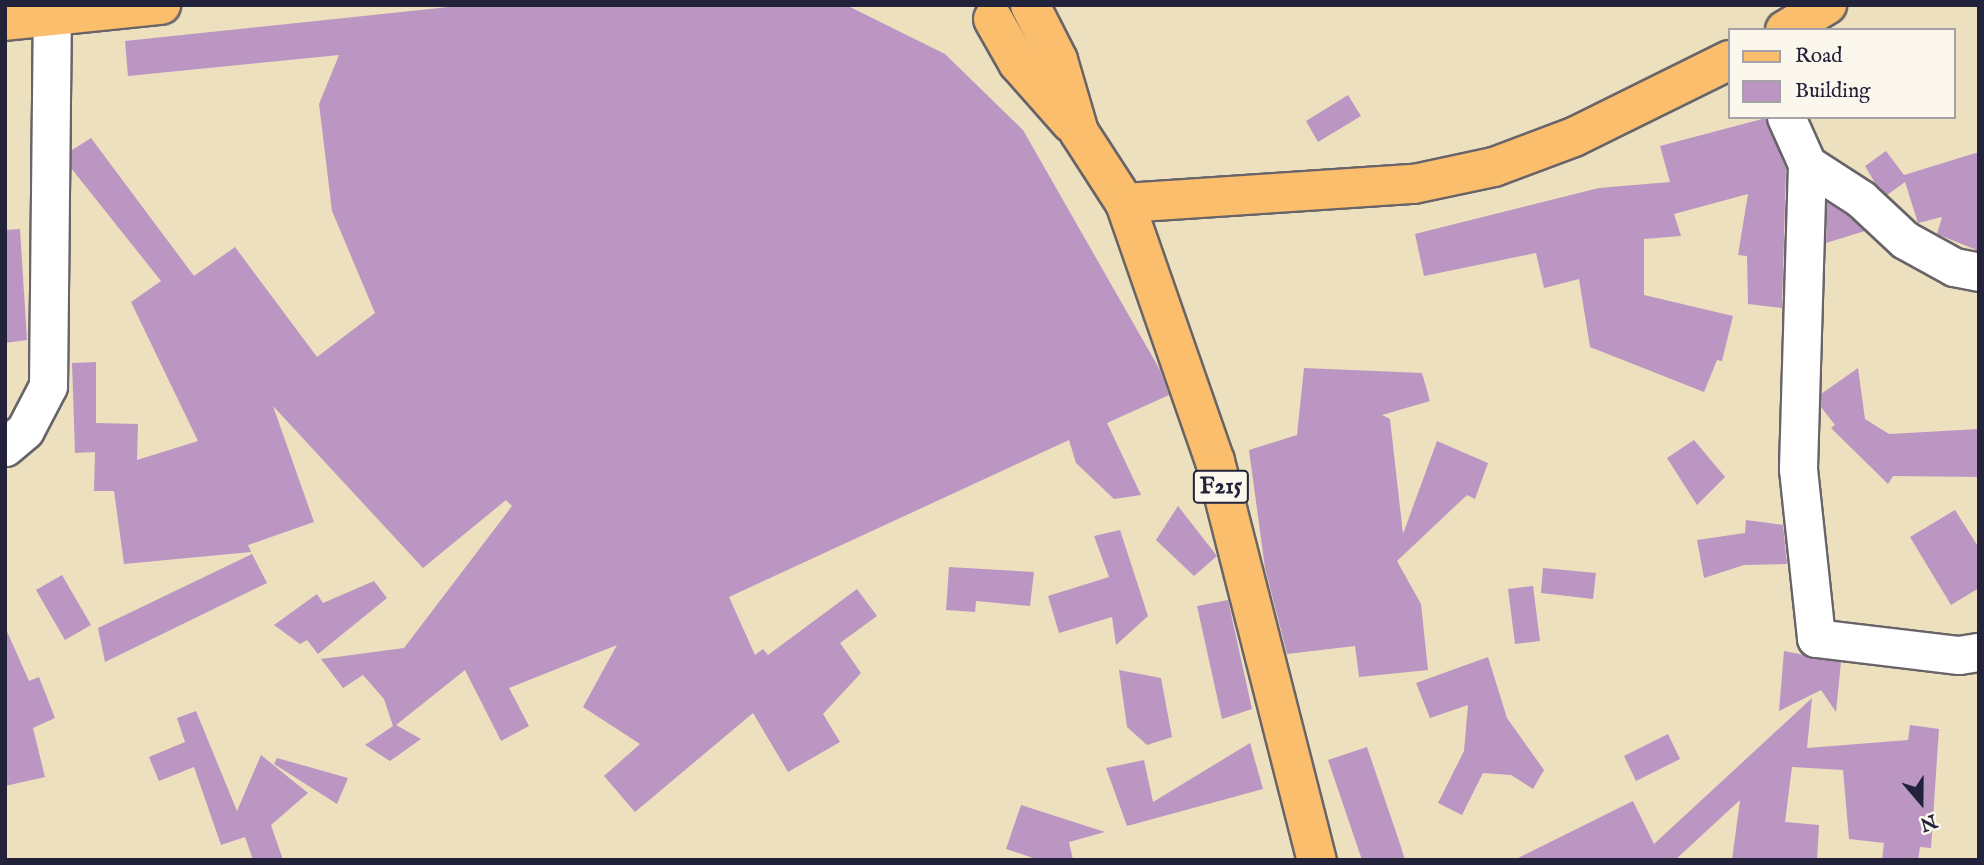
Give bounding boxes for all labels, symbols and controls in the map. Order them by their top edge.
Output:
legend [1728,28,1956,119]
text: Road [1795,43,1842,70]
text: Building [1795,78,1870,105]
road number: F215 [1191,467,1251,506]
north arrow [1886,767,1956,837]
text: N [1916,808,1940,836]

